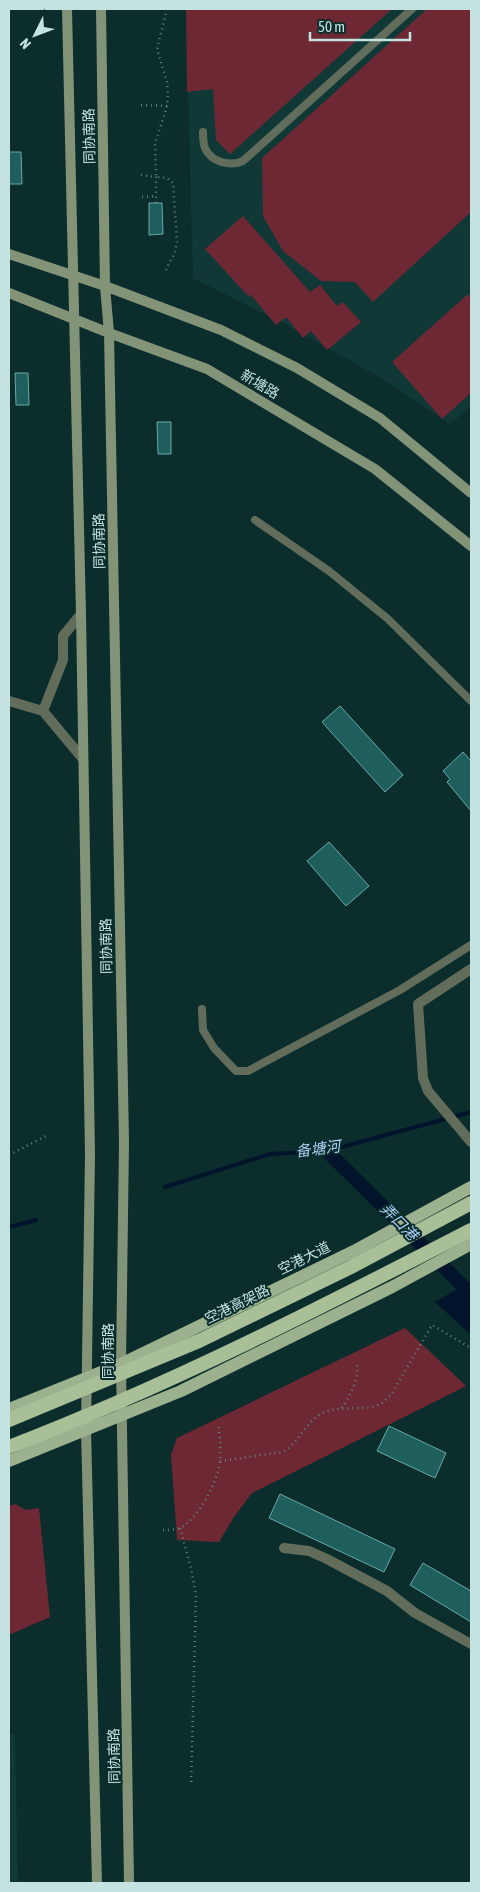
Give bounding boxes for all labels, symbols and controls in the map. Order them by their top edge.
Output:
north arrow [10,10,60,60]
scale bar [310,10,410,42]
text: 50 m [318,18,345,35]
text: N [17,35,34,52]
street label: 同协南路 [81,108,97,164]
street label: 新塘路 [238,366,282,402]
street label: 同协南路 [91,513,107,569]
street label: 同协南路 [98,918,114,974]
water label: 备塘河 [295,1137,344,1160]
water label: 弄口港 [377,1200,423,1245]
street label: 空港大道 [275,1239,333,1277]
street label: 空港高架路 [202,1281,272,1327]
street label: 同协南路 [100,1323,116,1379]
street label: 同协南路 [106,1728,122,1784]

